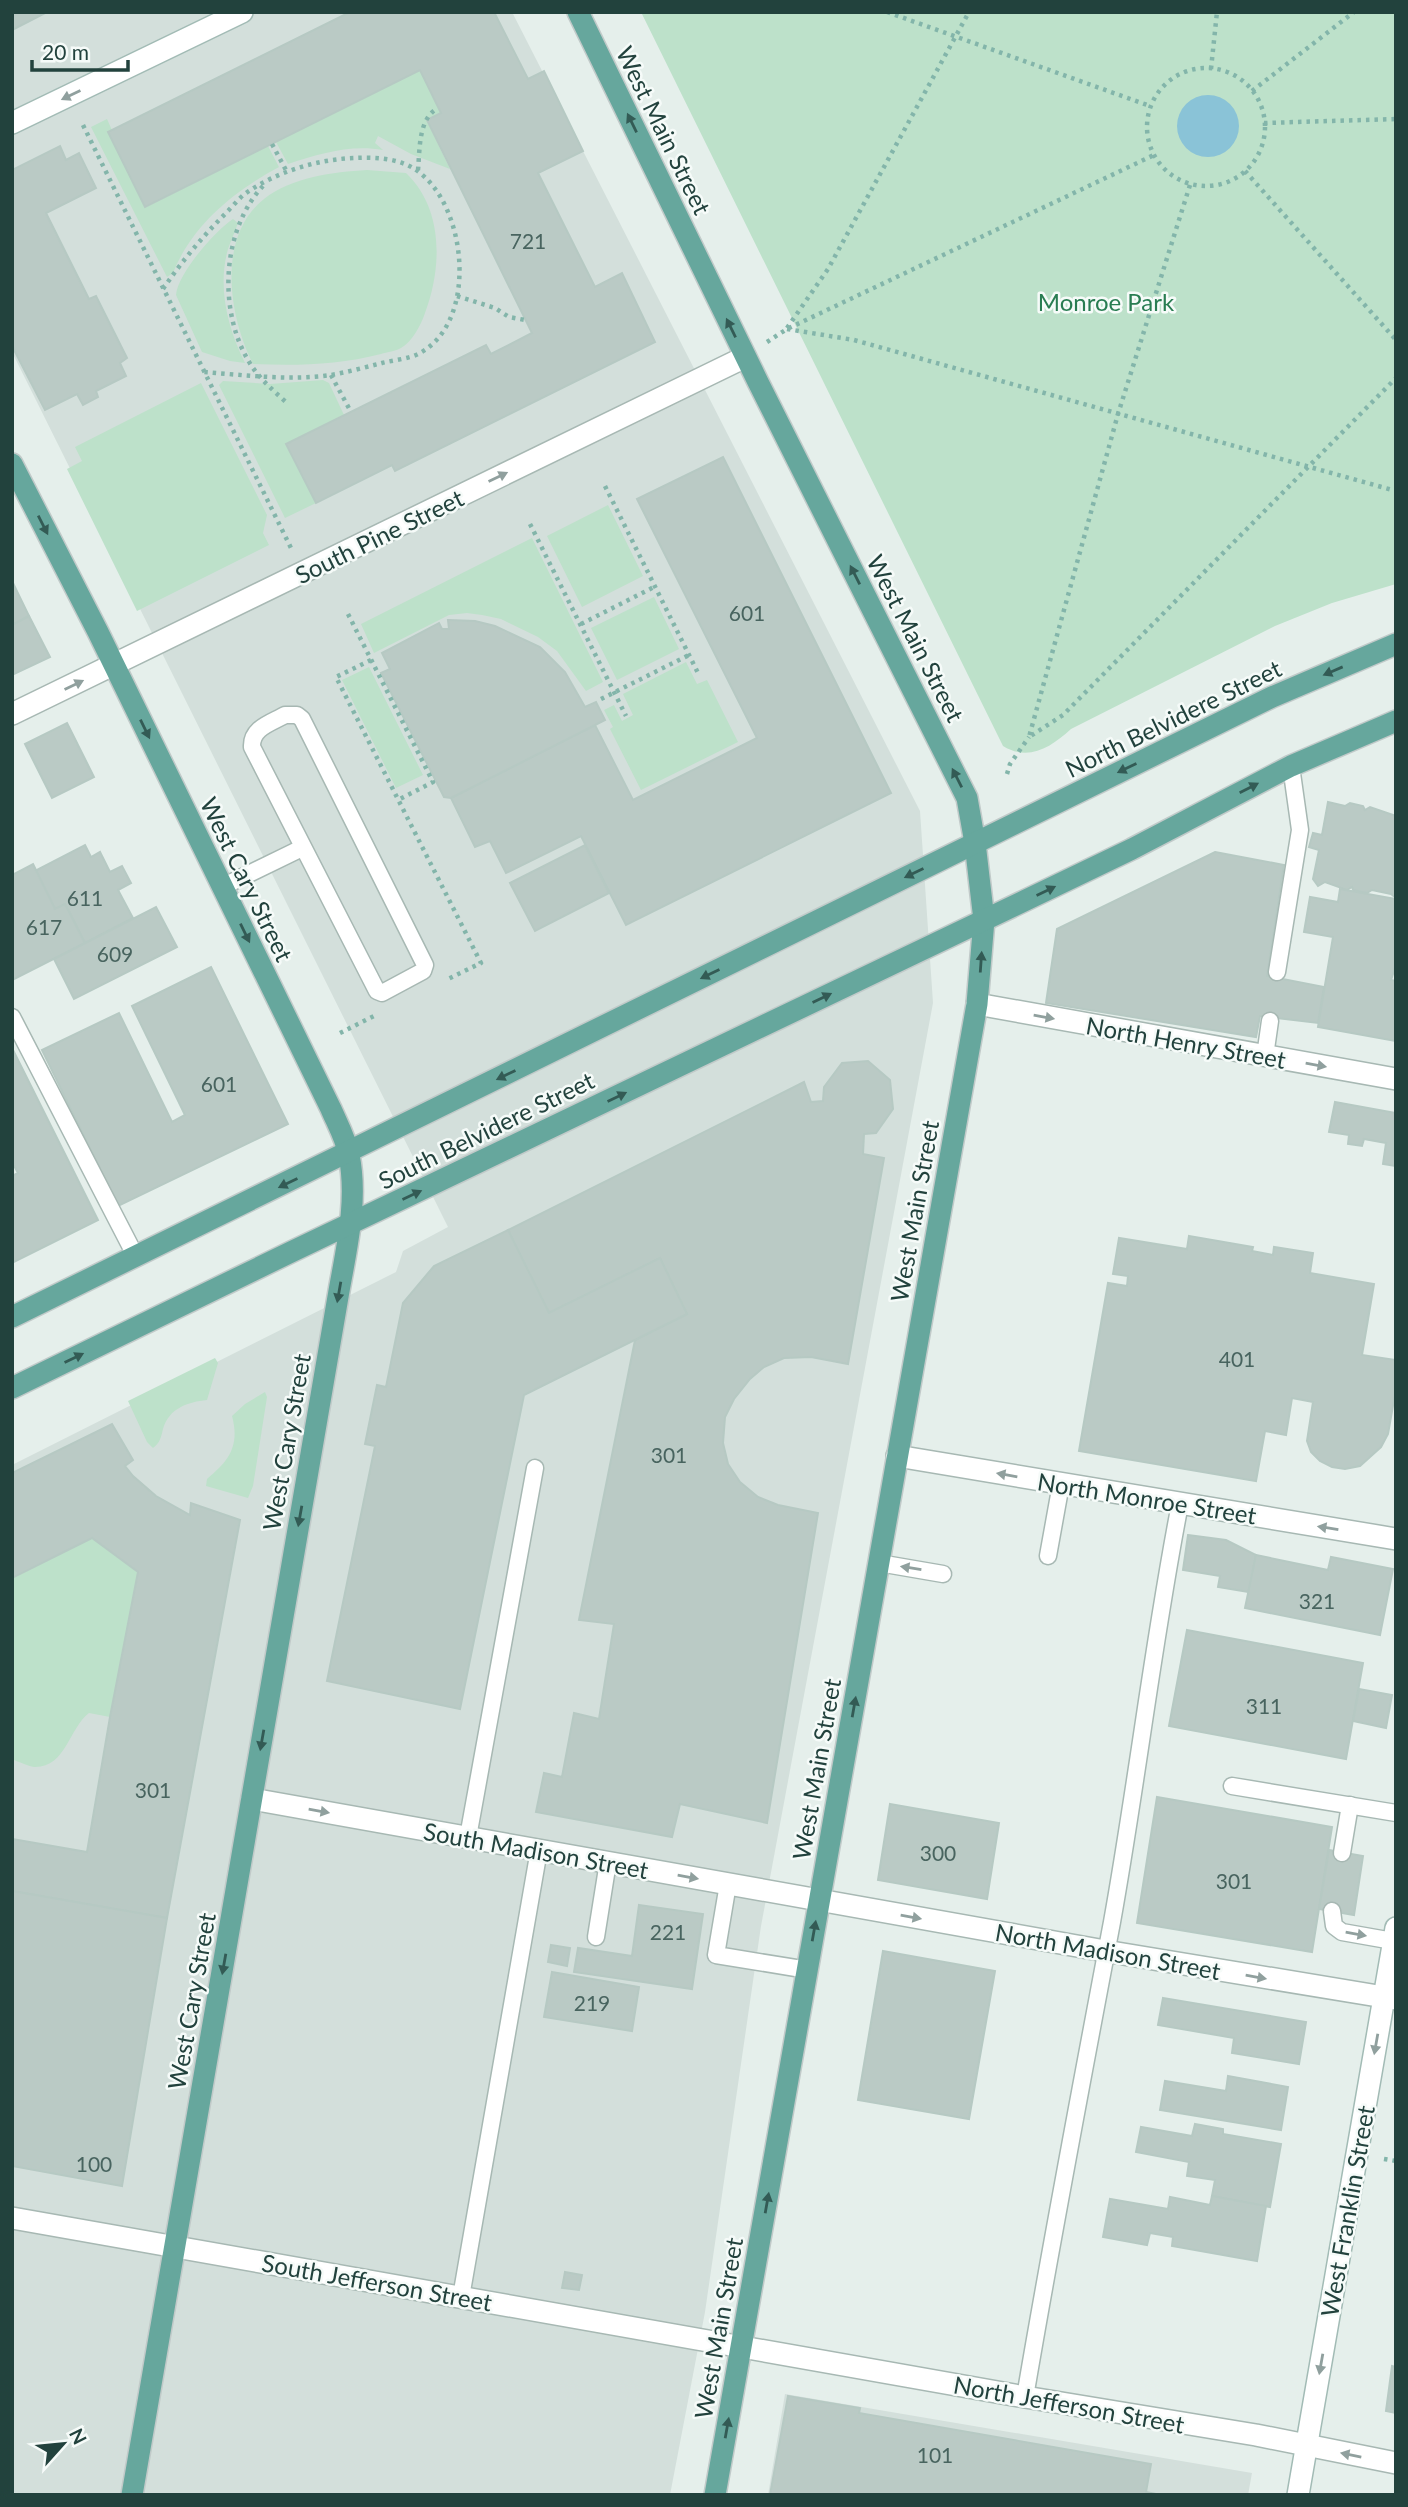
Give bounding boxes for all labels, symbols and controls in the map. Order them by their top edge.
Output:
scale bar [32,28,128,72]
text: 20 m [42,39,89,64]
street label: West Main Street [611,41,717,219]
one-way arrow [61,90,81,101]
one-way arrow [626,113,637,133]
house number: 721 [510,228,546,253]
park label: Monroe Park [1038,287,1175,316]
one-way arrow [726,318,737,338]
one-way arrow [488,472,508,483]
street label: South Pine Street [290,483,468,589]
one-way arrow [38,515,49,535]
street label: West Main Street [861,550,971,727]
one-way arrow [849,565,860,585]
house number: 601 [729,600,765,625]
street label: North Belvidere Street [1060,653,1286,783]
one-way arrow [1323,665,1343,677]
one-way arrow [64,679,84,690]
one-way arrow [139,719,150,739]
one-way arrow [1117,763,1137,774]
one-way arrow [952,768,963,788]
one-way arrow [1239,783,1259,795]
street label: West Cary Street [195,792,299,966]
one-way arrow [904,867,924,879]
house number: 611 [67,885,103,910]
one-way arrow [1036,885,1056,897]
house number: 617 [26,914,62,939]
one-way arrow [239,923,250,943]
house number: 609 [97,941,133,966]
one-way arrow [976,951,987,973]
one-way arrow [700,968,720,980]
one-way arrow [812,992,832,1004]
street label: North Henry Street [1084,1010,1289,1074]
one-way arrow [1033,1011,1055,1022]
one-way arrow [1305,1060,1327,1071]
street label: South Belvidere Street [373,1065,599,1195]
one-way arrow [496,1069,516,1080]
house number: 601 [201,1071,237,1096]
one-way arrow [607,1091,627,1102]
street label: West Main Street [884,1118,944,1304]
one-way arrow [278,1177,298,1188]
one-way arrow [402,1189,422,1201]
one-way arrow [333,1281,344,1303]
house number: 401 [1219,1346,1255,1371]
street label: West Cary Street [256,1351,316,1533]
one-way arrow [64,1353,84,1364]
house number: 301 [651,1442,687,1467]
street label: North Monroe Street [1035,1466,1259,1530]
one-way arrow [996,1469,1018,1480]
one-way arrow [294,1505,305,1527]
one-way arrow [1317,1522,1339,1533]
one-way arrow [900,1562,922,1573]
house number: 321 [1299,1588,1335,1613]
street label: West Main Street [786,1676,846,1862]
house number: 311 [1246,1693,1282,1718]
one-way arrow [849,1696,860,1718]
one-way arrow [256,1729,267,1751]
house number: 301 [135,1777,171,1802]
one-way arrow [308,1806,330,1817]
street label: South Madison Street [421,1816,651,1884]
house number: 300 [920,1840,956,1865]
house number: 301 [1216,1868,1252,1893]
one-way arrow [677,1871,699,1882]
street label: West Cary Street [161,1910,221,2092]
one-way arrow [900,1912,922,1923]
street label: North Madison Street [993,1917,1223,1985]
house number: 221 [650,1919,686,1944]
one-way arrow [809,1920,820,1942]
one-way arrow [1345,1929,1367,1940]
one-way arrow [218,1953,229,1975]
one-way arrow [1245,1972,1267,1983]
house number: 219 [574,1990,610,2015]
one-way arrow [1370,2033,1381,2055]
street label: West Franklin Street [1314,2103,1380,2319]
house number: 100 [76,2151,112,2176]
one-way arrow [762,2192,773,2214]
street label: West Main Street [688,2235,748,2421]
street label: South Jefferson Street [260,2247,495,2317]
one-way arrow [1315,2354,1326,2376]
street label: North Jefferson Street [951,2369,1187,2439]
north arrow [28,2409,98,2479]
one-way arrow [722,2416,733,2438]
text: N [65,2424,92,2448]
house number: 101 [917,2442,953,2467]
one-way arrow [1340,2450,1362,2461]

